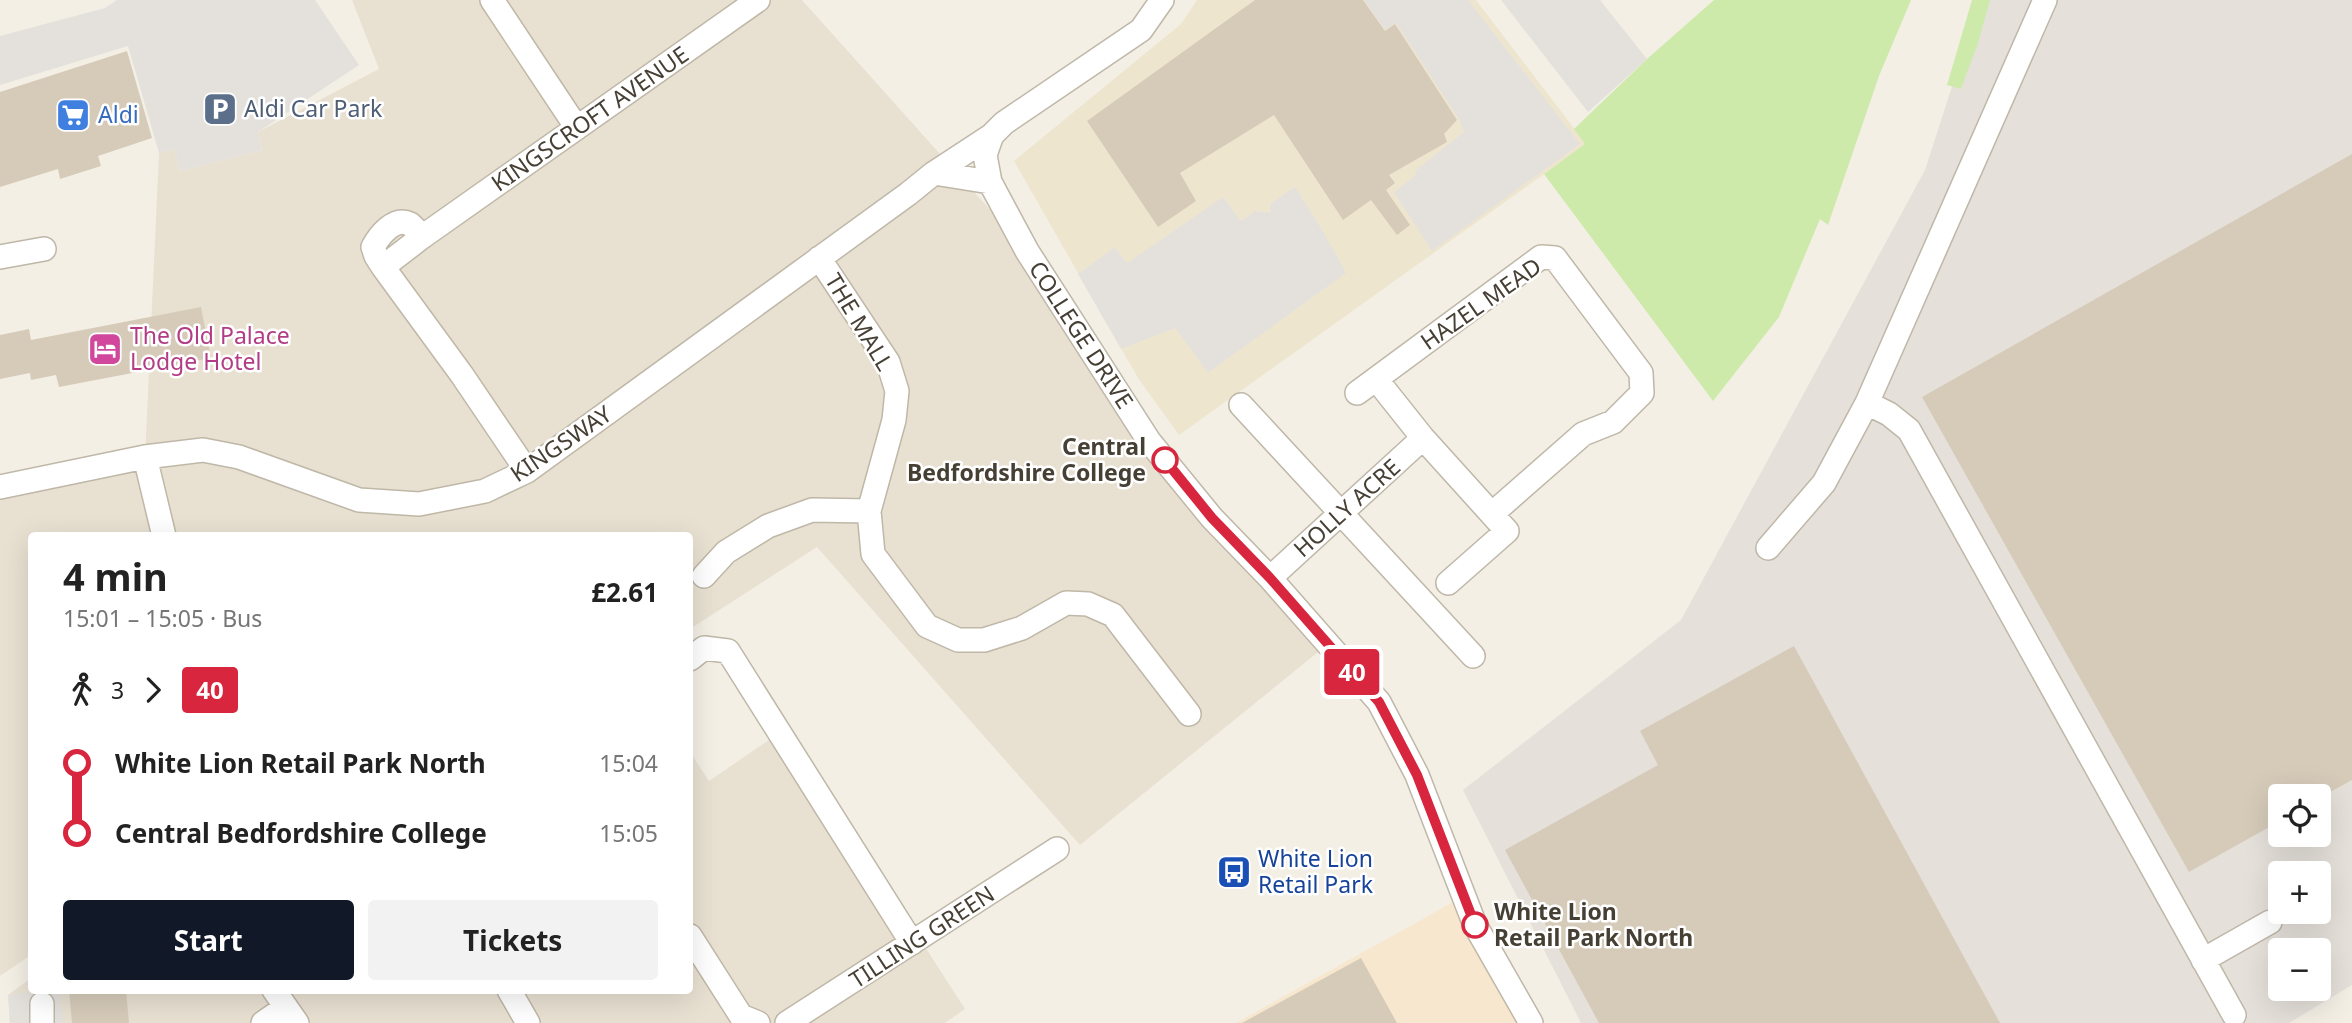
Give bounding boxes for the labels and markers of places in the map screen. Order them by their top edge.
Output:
parking icon: Aldi Car Park [201,90,239,128]
place label: Aldi Car Park [244,92,383,124]
supermarket icon: Aldi [54,96,92,134]
place label: Aldi [98,98,139,130]
place label: The Old Palace Lodge Hotel [130,319,290,377]
hotel icon: The Old Palace Lodge Hotel [86,330,124,368]
place label: Central Bedfordshire College [907,430,1146,488]
marker: Central Bedfordshire College [1152,447,1178,473]
place label: White Lion Retail Park [1258,842,1374,900]
bus stop icon: White Lion Retail Park [1215,853,1253,891]
place label: White Lion Retail Park North [1494,895,1693,953]
marker: White Lion Retail Park North [1462,912,1488,938]

